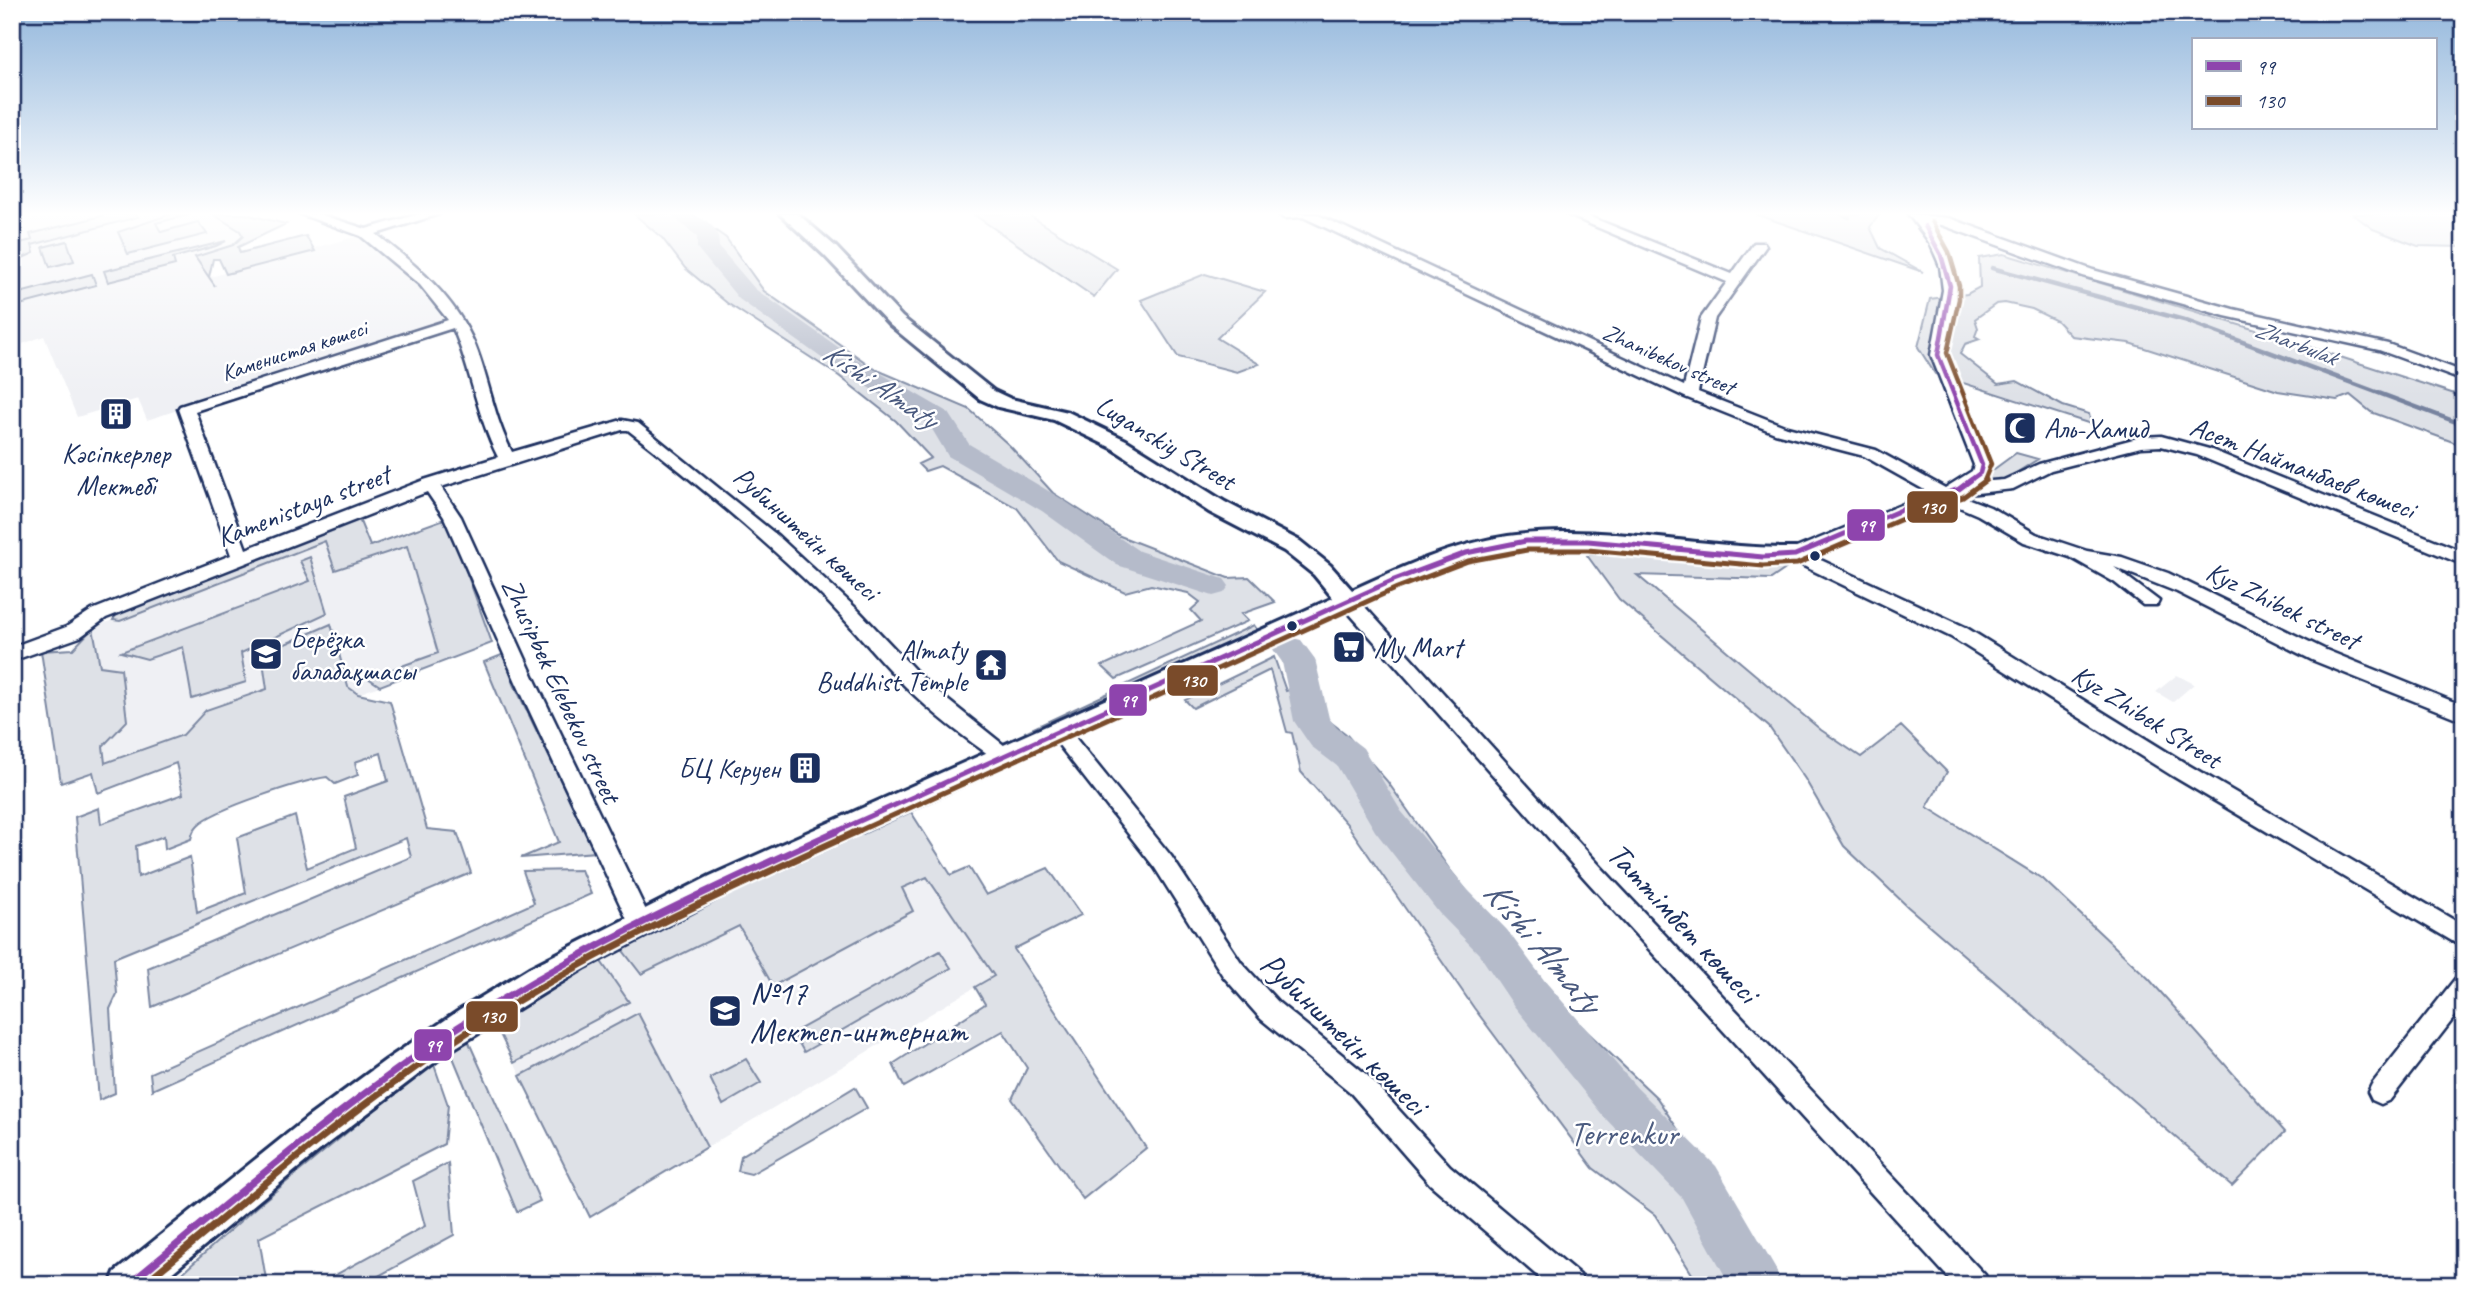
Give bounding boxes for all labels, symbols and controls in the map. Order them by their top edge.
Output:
legend [2192,38,2438,130]
text: 99 [2256,54,2276,80]
text: 130 [2256,88,2286,114]
street label: Каменистая көшесі [218,313,373,388]
water label: Zharbulak [2251,314,2345,374]
street label: Zhanibekov street [1598,318,1742,403]
water label: Kіshі Almaty [816,333,948,439]
street label: Luganskiy Street [1090,387,1244,499]
building icon: Кәсіпкерлер Мектебі [97,395,135,433]
street label: Асет Найманбаев көшесі [2185,408,2424,528]
mosque icon: Аль-Хамид [2001,409,2039,447]
place label: Аль-Хамид [2044,411,2151,446]
place label: Кәсіпкерлер Мектебі [62,436,172,503]
street label: Kamenistaya street [212,455,398,555]
street label: Рубинштейн көшесі [726,459,890,611]
line badge: 130 [1906,490,1959,524]
text: 130 [1919,496,1947,520]
line badge: 99 [1846,508,1886,542]
text: 99 [1858,514,1877,538]
unlabelled marker [1808,549,1822,563]
street label: Kyz Zhibek street [2201,553,2368,659]
street label: Zhusipbek Elebekov street [494,572,630,811]
unlabelled marker [1285,619,1299,633]
place label: Берёзка балабақшасы [290,621,418,688]
supermarket icon: My Mart [1330,628,1368,666]
place label: My Mart [1374,630,1466,665]
place label: Almaty Buddhist Temple [816,632,969,699]
school or university icon: Берёзка балабақшасы [247,635,285,673]
temple icon: Almaty Buddhist Temple [972,646,1010,684]
street label: Kyz Zhibek Street [2066,657,2230,778]
line badge: 130 [1166,664,1219,697]
text: 130 [1180,669,1208,693]
line badge: 99 [1108,683,1148,717]
text: 99 [1120,689,1139,713]
building icon: БЦ Керуен [786,749,824,787]
place label: БЦ Керуен [678,751,782,786]
street label: Таттімбет көшесі [1598,833,1771,1015]
water label: Kіshі Almaty [1473,869,1616,1026]
street label: Рубинштейн көшесі [1252,943,1440,1127]
place label: №17 Мектеп-интернат [750,972,969,1052]
school or university icon: №17 Мектеп-интернат [706,992,744,1030]
line badge: 130 [465,1000,519,1033]
text: 130 [479,1005,507,1029]
line badge: 99 [413,1028,453,1062]
text: 99 [425,1034,444,1058]
park label: Terrenkur [1570,1113,1680,1155]

